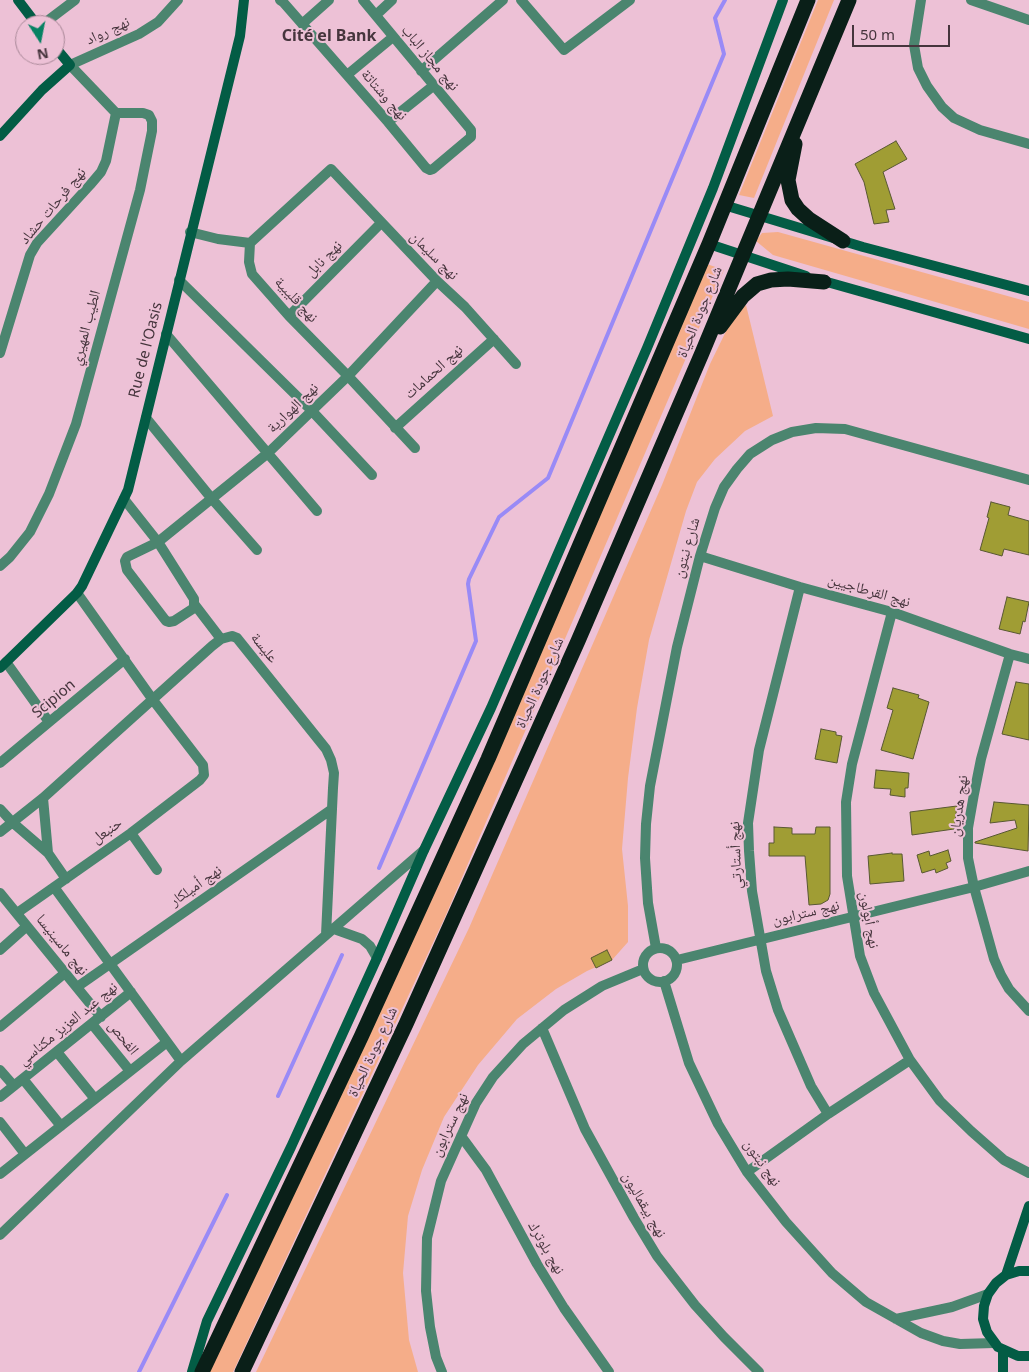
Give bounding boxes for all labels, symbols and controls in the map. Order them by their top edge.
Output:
street label: نهج رواد [83,13,133,49]
north arrow [15,15,65,65]
scale bar [854,15,952,47]
street label: نهج مجاز الباب [397,21,463,95]
text: 50 m [860,24,895,44]
district label: Cité el Bank [282,26,376,46]
text: N [35,44,50,65]
street label: نهج وشتاتة [357,66,411,124]
street label: نهج فرحات حشاد [16,164,90,248]
street label: نهج سليمان [406,228,462,284]
street label: نهج نابل [302,237,346,281]
street label: شارع جودة الحياة [673,264,727,360]
street label: نهج قليبية [270,274,322,326]
street label: الطيب المهيري [67,288,105,368]
street label: Rue de l'Oasis [125,300,167,400]
street label: نهج الحمامات [401,341,467,403]
street label: نهج الهوارية [264,379,322,437]
street label: شارع نبتون [670,516,704,580]
street label: نهج القرطاجيين [826,571,912,611]
street label: عليسة [247,629,281,667]
street label: شارع جودة الحياة [512,635,568,731]
street label: Scipion [29,676,79,722]
street label: نهج هدريان [946,774,972,838]
street label: حنبعل [88,814,126,848]
street label: نهج أستارتي [726,821,746,889]
street label: نهج أميلكار [166,862,226,910]
street label: نهج أبولون [855,890,883,950]
street label: نهج سترابون [771,897,841,929]
street label: نهج ماسينيسا [32,911,92,979]
street label: نهج عبد العزيز مكناسي [15,978,121,1070]
street label: شارع جودة الحياة [344,1004,402,1100]
street label: الفحص [104,1017,142,1059]
street label: نهج سترابون [427,1090,473,1160]
street label: نهج نبتون [739,1136,785,1190]
street label: نهج بيقماليون [618,1169,670,1241]
street label: نهج بلوترك [524,1218,568,1278]

